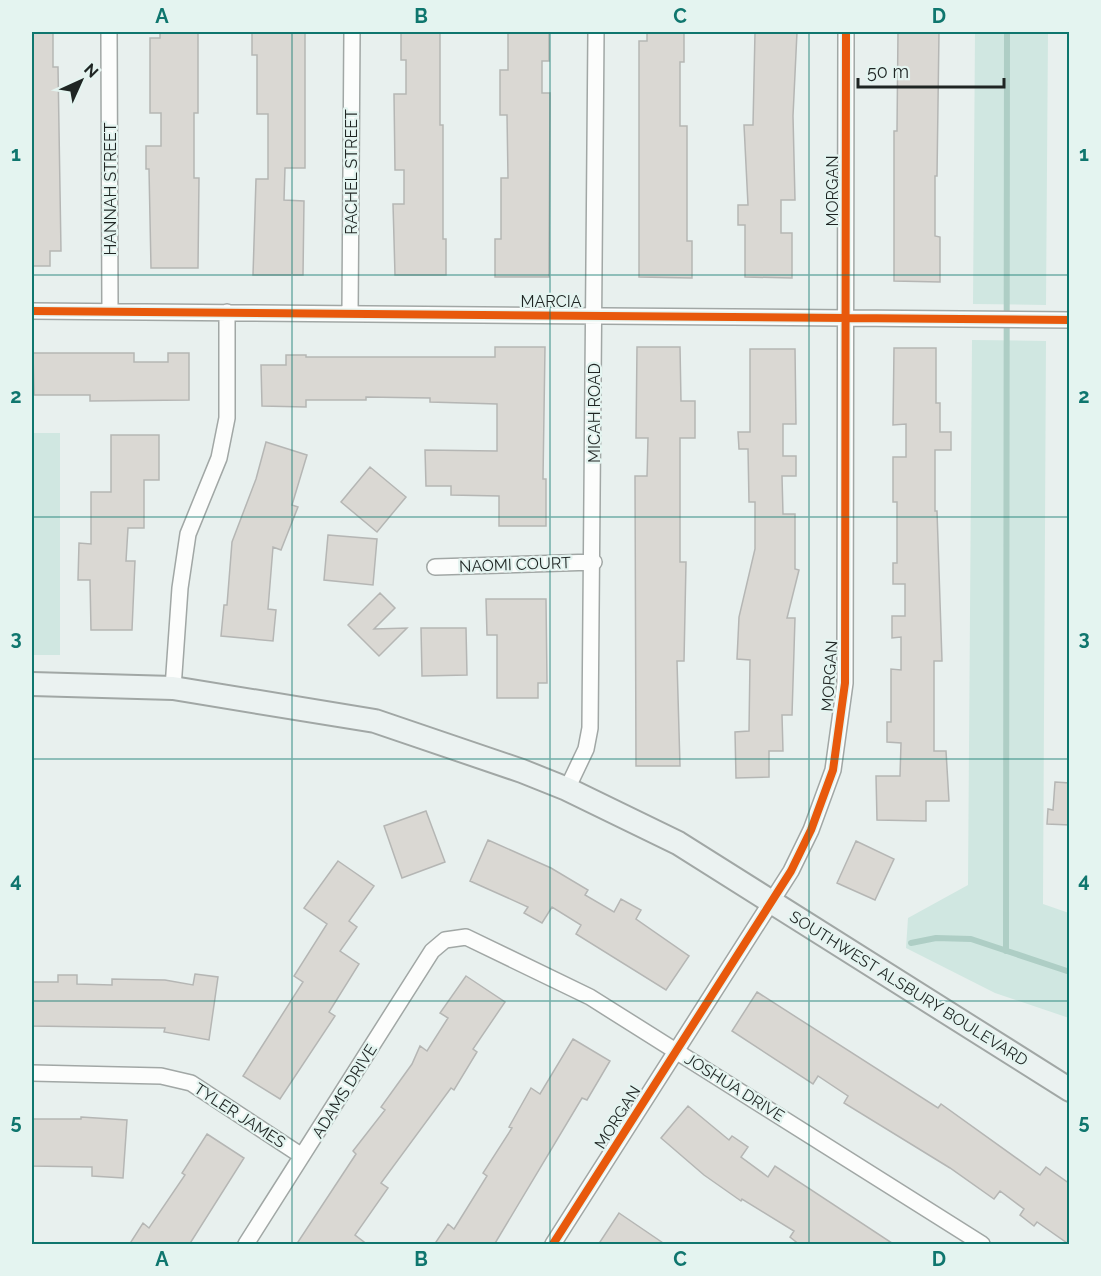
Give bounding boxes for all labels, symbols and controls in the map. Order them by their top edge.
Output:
text: A [155,4,169,28]
text: B [414,4,428,28]
text: C [673,4,687,28]
text: D [932,4,946,28]
north arrow [51,51,111,111]
scale bar [858,51,1004,89]
text: N [80,60,102,82]
text: 50 m [867,61,909,82]
street label: RACHEL STREET [342,109,361,235]
street label: HANNAH STREET [101,122,120,256]
text: 1 [11,142,21,166]
text: 1 [1079,142,1089,166]
street label: MORGAN [823,155,842,227]
street label: MARCIA [520,292,582,311]
street label: MICAH ROAD [585,363,604,463]
text: 2 [10,384,22,408]
text: 2 [1078,384,1090,408]
street label: NAOMI COURT [459,553,571,576]
text: 3 [10,626,22,650]
text: 3 [1078,626,1090,650]
street label: MORGAN [818,640,841,712]
text: 4 [10,868,22,892]
text: 4 [1078,868,1090,892]
street label: SOUTHWEST ALSBURY BOULEVARD [786,907,1031,1070]
street label: ADAMS DRIVE [308,1041,381,1142]
street label: JOSHUA DRIVE [681,1049,788,1126]
street label: TYLER JAMES [191,1079,289,1152]
street label: MORGAN [591,1082,644,1152]
text: 5 [10,1110,22,1134]
text: 5 [1078,1110,1090,1134]
text: A [155,1247,169,1271]
text: B [414,1247,428,1271]
text: C [673,1247,687,1271]
text: D [932,1247,946,1271]

